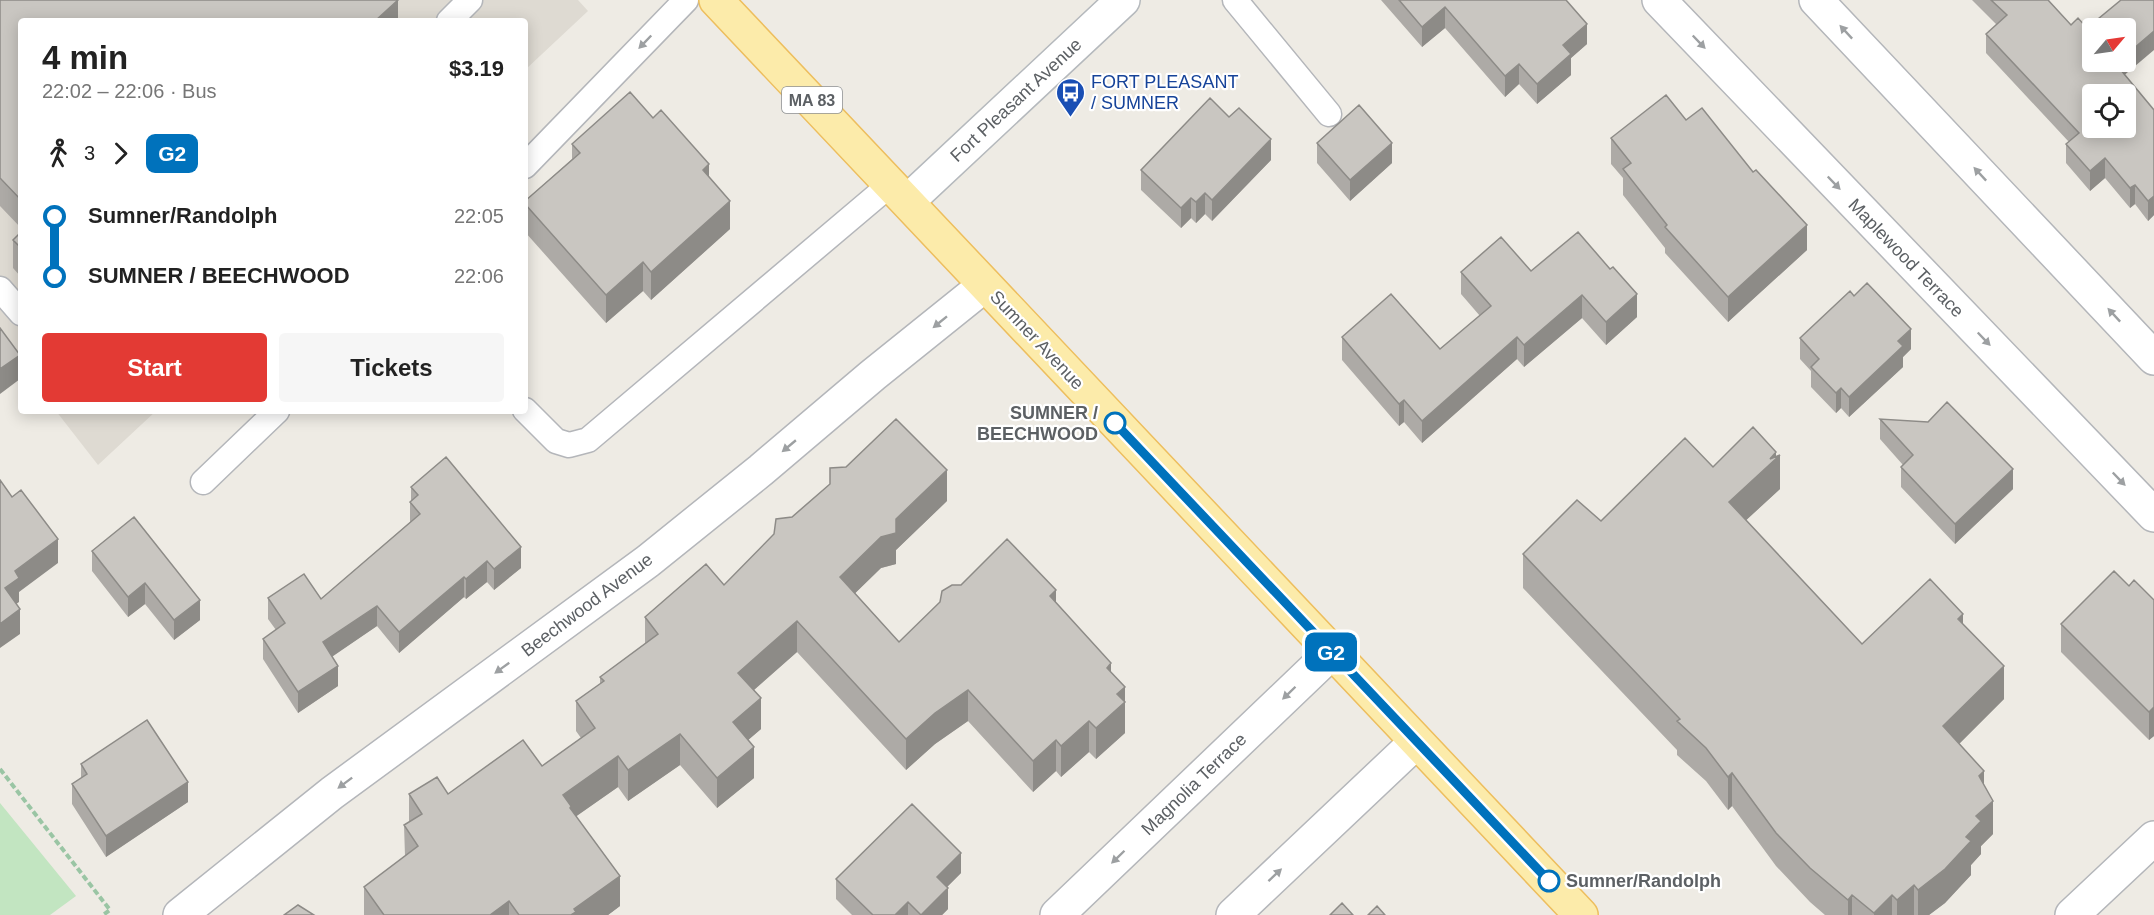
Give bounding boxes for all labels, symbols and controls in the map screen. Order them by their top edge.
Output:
north arrow [2082,18,2136,72]
map controls [2082,18,2136,138]
one-way arrow [1840,25,1853,40]
one-way arrow [639,34,653,48]
street label: Fort Pleasant Avenue [946,34,1086,166]
one-way arrow [1692,35,1706,50]
text: 4 min [42,39,128,76]
text: $3.19 [449,56,504,81]
place label: FORT PLEASANT / SUMNER [1091,72,1238,113]
bus stop icon: FORT PLEASANT / SUMNER [1054,76,1086,118]
text: 22:02 – 22:06 · Bus [42,80,217,102]
button: locate [2082,84,2136,138]
road number: MA 83 [782,87,842,113]
icon: walk [42,137,75,170]
icon: forward [104,137,137,170]
text: 3 [84,142,95,164]
text: G2 [158,142,186,165]
one-way arrow [1973,166,1987,181]
one-way arrow [1827,175,1841,189]
street label: Maplewood Terrace [1844,195,1968,321]
text: Sumner/Randolph [88,203,277,228]
text: 22:05 [454,205,504,227]
text: SUMNER / BEECHWOOD [88,263,350,288]
text: 22:06 [454,265,504,287]
street label: Sumner Avenue [986,286,1088,394]
one-way arrow [2107,308,2121,323]
one-way arrow [932,315,948,328]
one-way arrow [1977,331,1991,346]
button: Start [42,333,267,402]
button: Tickets [279,333,504,402]
place label: SUMNER / BEECHWOOD [977,403,1098,444]
marker: SUMNER / BEECHWOOD [1104,412,1126,434]
one-way arrow [782,439,797,452]
one-way arrow [2112,472,2126,487]
street label: Beechwood Avenue [518,549,656,661]
line badge: G2 [1304,632,1358,672]
text: G2 [1317,641,1345,664]
one-way arrow [495,662,511,674]
one-way arrow [1281,686,1296,700]
street label: Magnolia Terrace [1138,729,1250,839]
one-way arrow [338,777,353,789]
one-way arrow [1110,850,1125,864]
one-way arrow [1268,868,1283,882]
marker: Sumner/Randolph [1538,870,1560,892]
place label: Sumner/Randolph [1566,871,1721,891]

